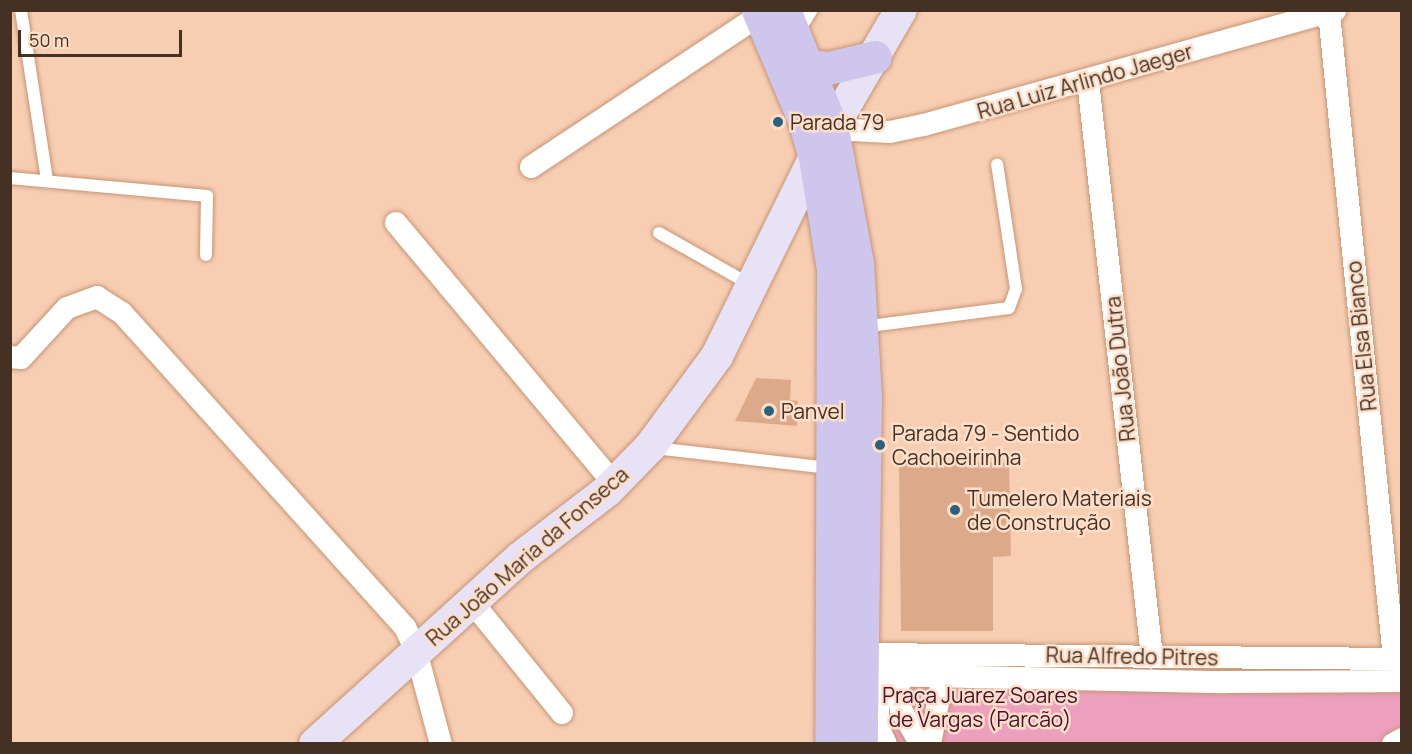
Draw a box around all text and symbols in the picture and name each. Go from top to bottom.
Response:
scale bar [21,18,184,56]
text: 50 m [29,28,69,52]
street label: Rua Luiz Arlindo Jaeger [974,38,1196,124]
place label: Parada 79 [790,109,885,135]
marker: Parada 79 [771,115,785,129]
street label: Rua Elsa Bianco [1341,260,1381,412]
street label: Rua João Dutra [1100,295,1140,443]
place label: Panvel [781,398,845,424]
marker: Panvel [762,404,776,418]
place label: Parada 79 - Sentido Cachoeirinha [892,420,1079,470]
marker: Parada 79 - Sentido Cachoeirinha [873,438,887,452]
street label: Rua João Maria da Fonseca [421,461,633,651]
place label: Tumelero Materiais de Construção [967,485,1152,535]
marker: Tumelero Materiais de Construção [948,503,962,517]
street label: Rua Alfredo Pitres [1045,642,1219,670]
park label: Praça Juarez Soares de Vargas (Parcão) [882,682,1078,732]

